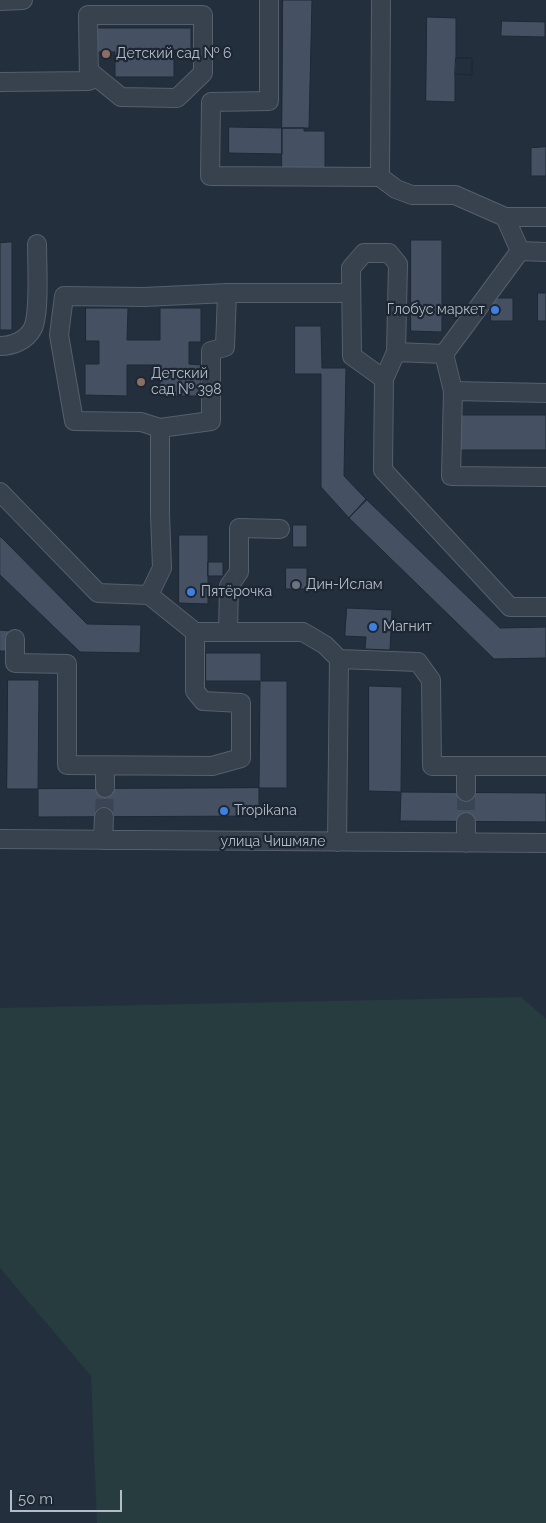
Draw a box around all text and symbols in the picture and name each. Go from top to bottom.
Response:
place label: Детский сад № 6 [116,46,232,62]
marker: Детский сад № 6 [100,48,112,60]
place label: Глобус маркет [387,302,485,318]
marker: Глобус маркет [489,304,501,316]
place label: Детский сад № 398 [151,366,222,398]
marker: Детский сад № 398 [135,376,147,388]
place label: Дин-Ислам [306,577,383,593]
marker: Дин-Ислам [290,579,302,591]
place label: Пятёрочка [201,584,272,600]
marker: Пятёрочка [185,586,197,598]
place label: Магнит [383,619,432,635]
marker: Магнит [367,621,379,633]
place label: Tropikana [234,803,297,819]
marker: Tropikana [218,805,230,817]
street label: улица Чишмяле [221,834,325,850]
scale bar [12,1480,125,1512]
text: 50 m [18,1490,53,1508]

